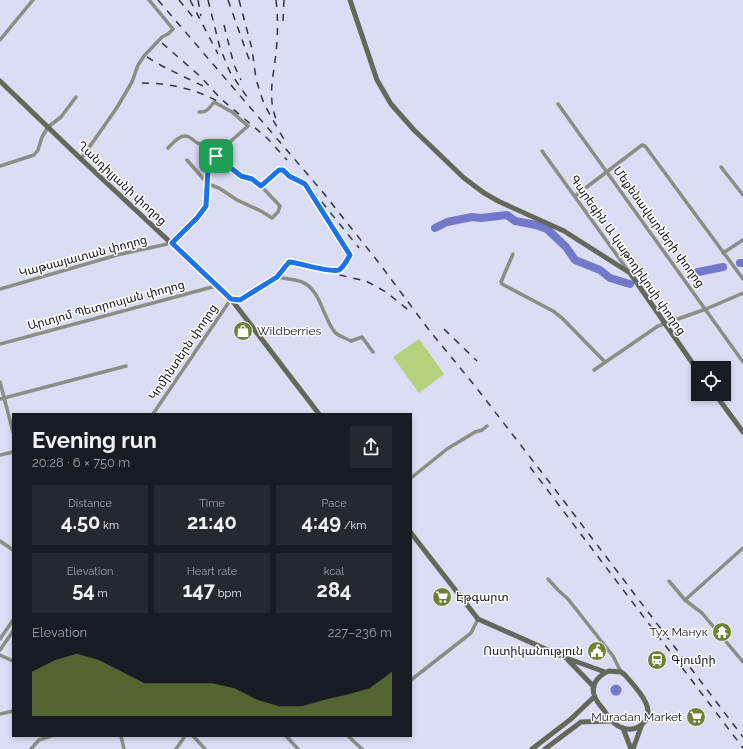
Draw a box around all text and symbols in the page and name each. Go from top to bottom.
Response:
street label: Ղանդիլյանի փողոց [74,138,170,228]
pin [199,139,233,173]
icon: arrive [205,145,227,167]
street label: Մեքենավարների փողոց [610,164,708,290]
street label: Գարեգին Ա կաթողիկոսի փողոց [567,172,689,338]
street label: Կաթսայատան փողոց [17,232,149,280]
street label: Արտյոմ Պետրոսյան փողոց [26,277,186,333]
street label: Կոմինտերն փողոց [146,301,220,403]
shop icon: Wildberries [232,320,254,342]
place label: Wildberries [257,324,321,338]
map controls [691,361,731,401]
button: locate [691,361,731,401]
button: share [350,426,392,468]
text: Evening run [32,427,157,453]
text: 20:28 · 6 × 750 m [32,455,130,470]
text: Distance [68,497,112,510]
text: Time [199,497,225,510]
text: Pace [321,497,347,510]
text: 4.50 [61,510,100,534]
text: 21:40 [187,510,237,534]
text: 4:49 [302,510,341,534]
text: km [100,519,119,532]
text: /km [341,519,366,532]
text: Elevation [67,565,113,578]
text: Heart rate [187,565,237,578]
text: kcal [324,565,344,578]
text: 54 [72,578,95,602]
text: 147 [182,578,215,602]
text: 284 [317,578,351,602]
supermarket icon: Էթգարտ [431,586,453,608]
text: m [95,587,108,600]
text: bpm [215,587,242,600]
place label: Էթգարտ [456,590,509,604]
temple icon: Тух Манук [711,621,733,643]
text: Elevation [32,625,87,640]
text: 227–236 m [328,625,392,640]
place label: Тух Манук [649,625,708,639]
public building icon: Ոստիկանություն [586,640,608,662]
place label: Ոստիկանություն [483,644,583,658]
station icon: Գյումրի [646,649,668,671]
place label: Գյումրի [671,653,716,667]
supermarket icon: Muradan Market [685,706,707,728]
place label: Muradan Market [591,710,682,724]

